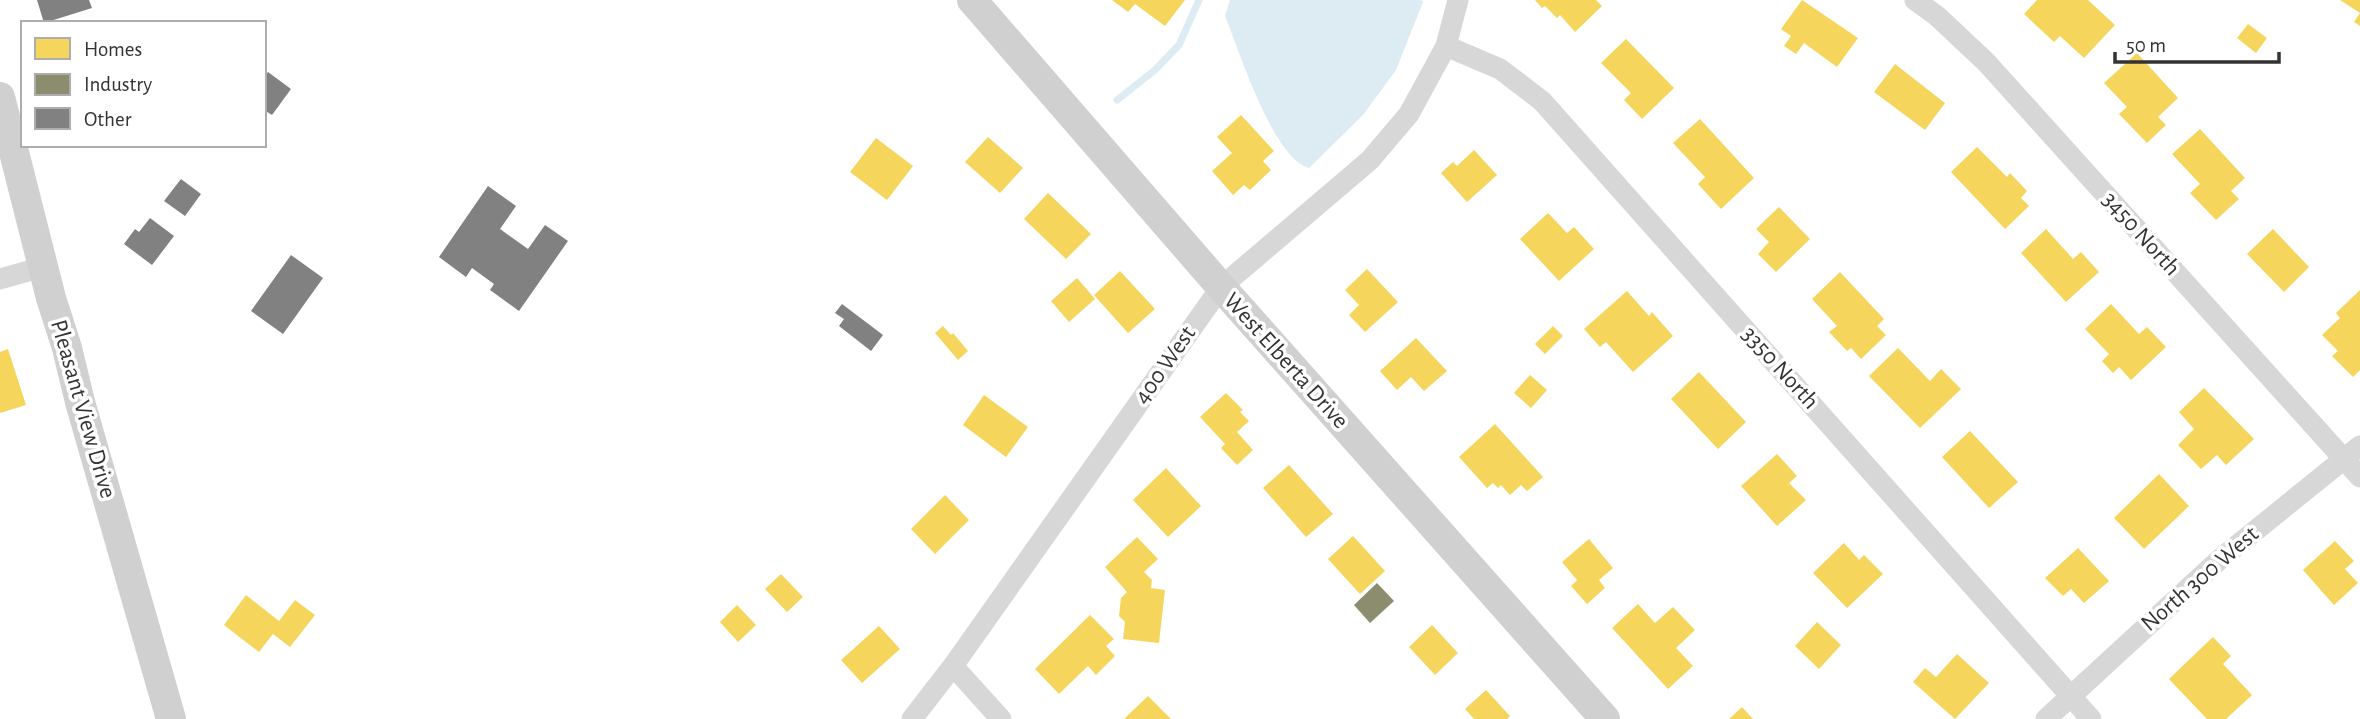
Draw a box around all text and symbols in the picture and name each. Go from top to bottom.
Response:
legend [21,21,266,147]
scale bar [2115,21,2280,65]
text: 50 m [2126,35,2166,56]
text: Homes [84,39,142,60]
text: Industry [84,74,152,95]
text: Other [84,109,132,130]
street label: 3450 North [2097,188,2185,280]
street label: West Elberta Drive [1219,289,1353,433]
street label: Pleasant View Drive [46,317,120,501]
street label: 400 West [1130,321,1200,408]
street label: 3350 North [1737,322,1823,414]
street label: North 300 West [2137,522,2263,636]

